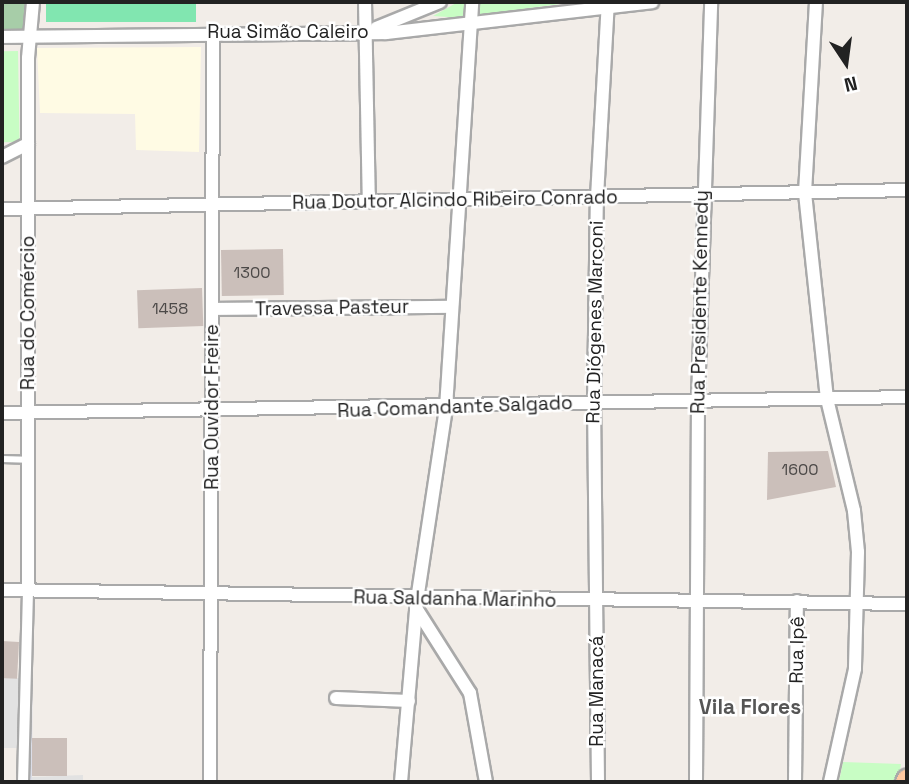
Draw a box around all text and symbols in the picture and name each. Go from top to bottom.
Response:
street label: Rua Simão Caleiro [207,21,369,43]
north arrow [811,28,881,98]
text: N [842,70,860,98]
street label: Rua Doutor Alcindo Ribeiro Conrado [292,186,618,214]
street label: Rua Presidente Kennedy [687,190,713,414]
street label: Rua Diógenes Marconi [582,220,608,424]
street label: Rua do Comércio [17,236,39,390]
house number: 1300 [234,263,270,283]
street label: Travessa Pasteur [255,295,409,321]
house number: 1458 [152,299,188,319]
street label: Rua Ouvidor Freire [201,324,223,490]
street label: Rua Comandante Salgado [337,391,573,423]
house number: 1600 [782,460,818,480]
street label: Rua Saldanha Marinho [353,586,557,612]
street label: Rua Ipê [785,616,809,684]
street label: Rua Manacá [586,635,608,747]
district label: Vila Flores [699,694,801,720]

